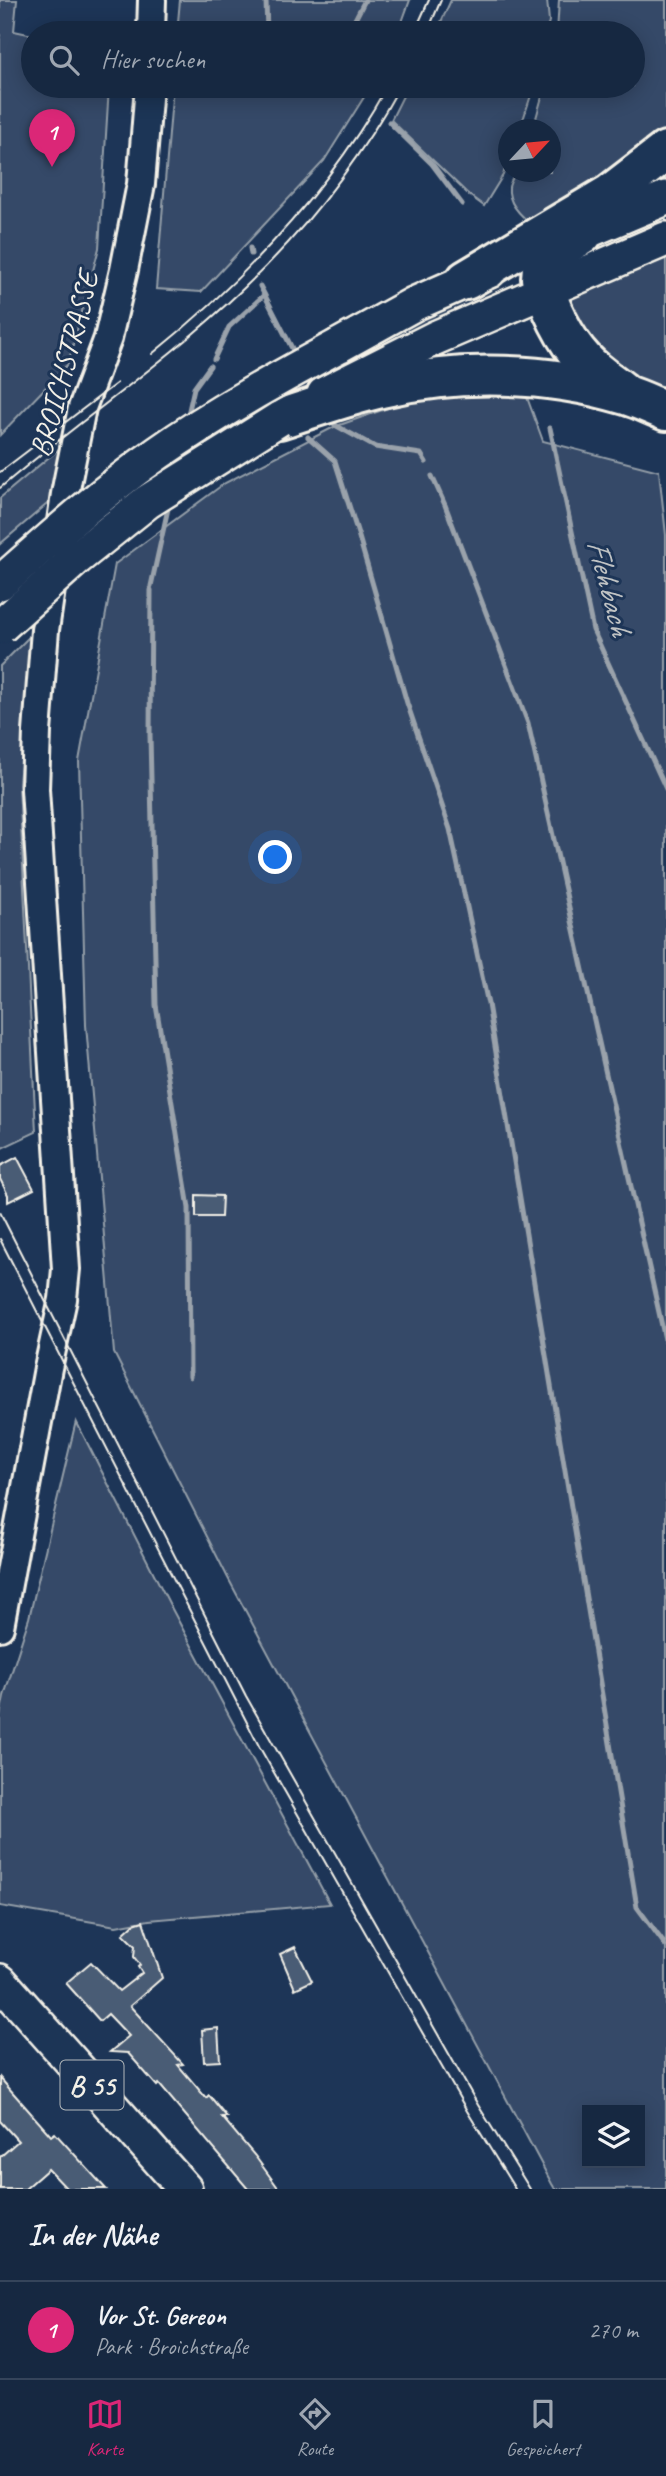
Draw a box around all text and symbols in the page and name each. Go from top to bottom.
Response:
search box [21,21,645,98]
icon: search [45,41,83,79]
text: Hier suchen [101,43,205,76]
pin: 1 [29,109,75,167]
north arrow [498,119,561,182]
street label: BROICHSTRASSE [21,263,108,461]
water label: Flehbach [577,534,643,642]
your location [258,840,292,874]
road number: B 55 [60,2060,124,2110]
map controls [582,2105,645,2168]
button: layers [582,2105,645,2168]
text: In der Nähe [28,2216,157,2254]
text: Vor St. Gereon [95,2299,226,2332]
text: 1 [46,2316,56,2345]
text: 270 m [589,2316,638,2345]
text: Park · Broichstraße [95,2332,248,2361]
tab: Karte [86,2395,124,2461]
tab: Route [296,2395,334,2461]
tab: Gespeichert [506,2395,580,2461]

